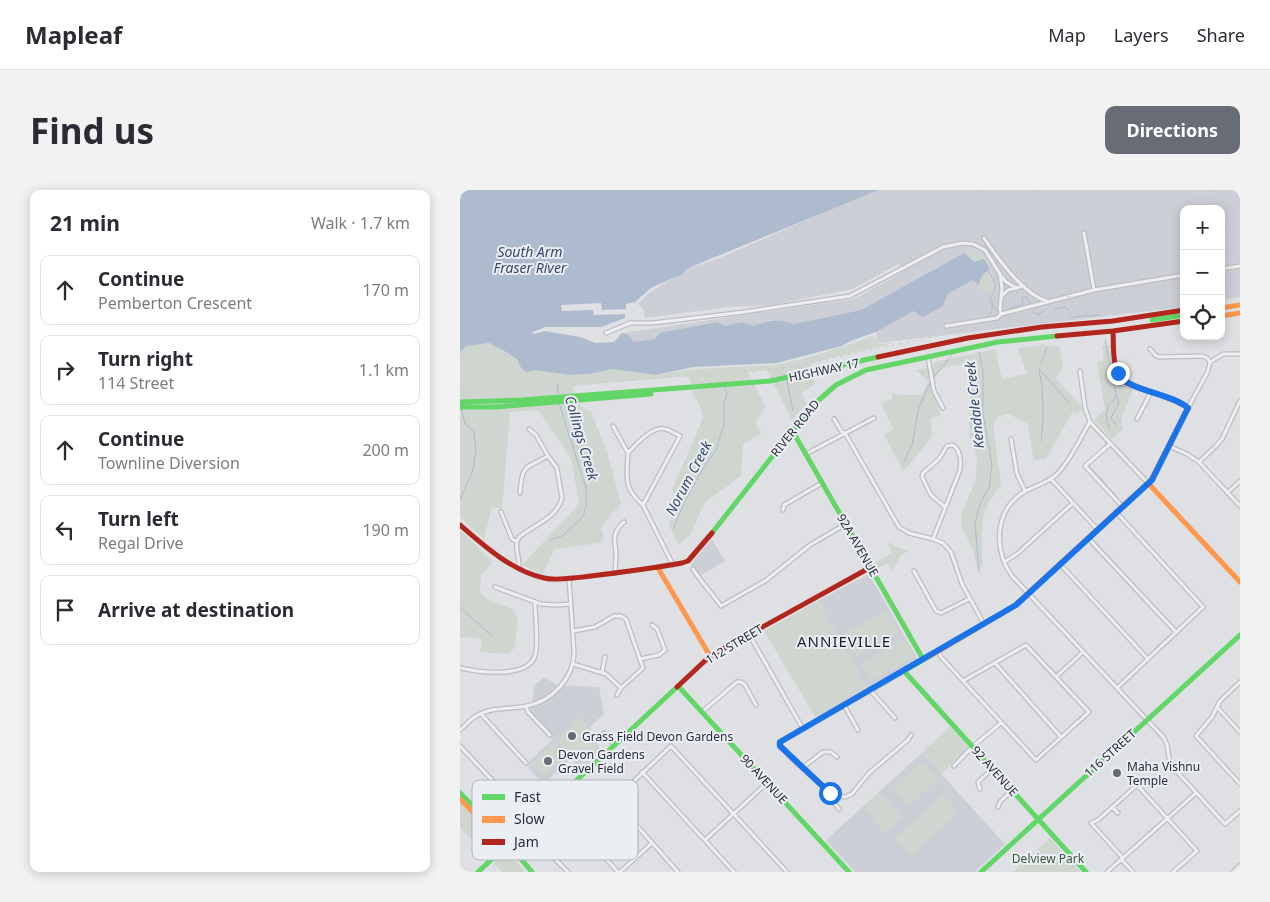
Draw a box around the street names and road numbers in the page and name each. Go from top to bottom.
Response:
street label: HIGHWAY 17 [787,354,861,386]
street label: RIVER ROAD [767,396,823,460]
street label: 92A AVENUE [833,510,883,580]
street label: 112 STREET [702,620,766,668]
street label: 116 STREET [1080,725,1140,781]
street label: 92 AVENUE [968,742,1022,800]
street label: 90 AVENUE [736,750,792,808]

